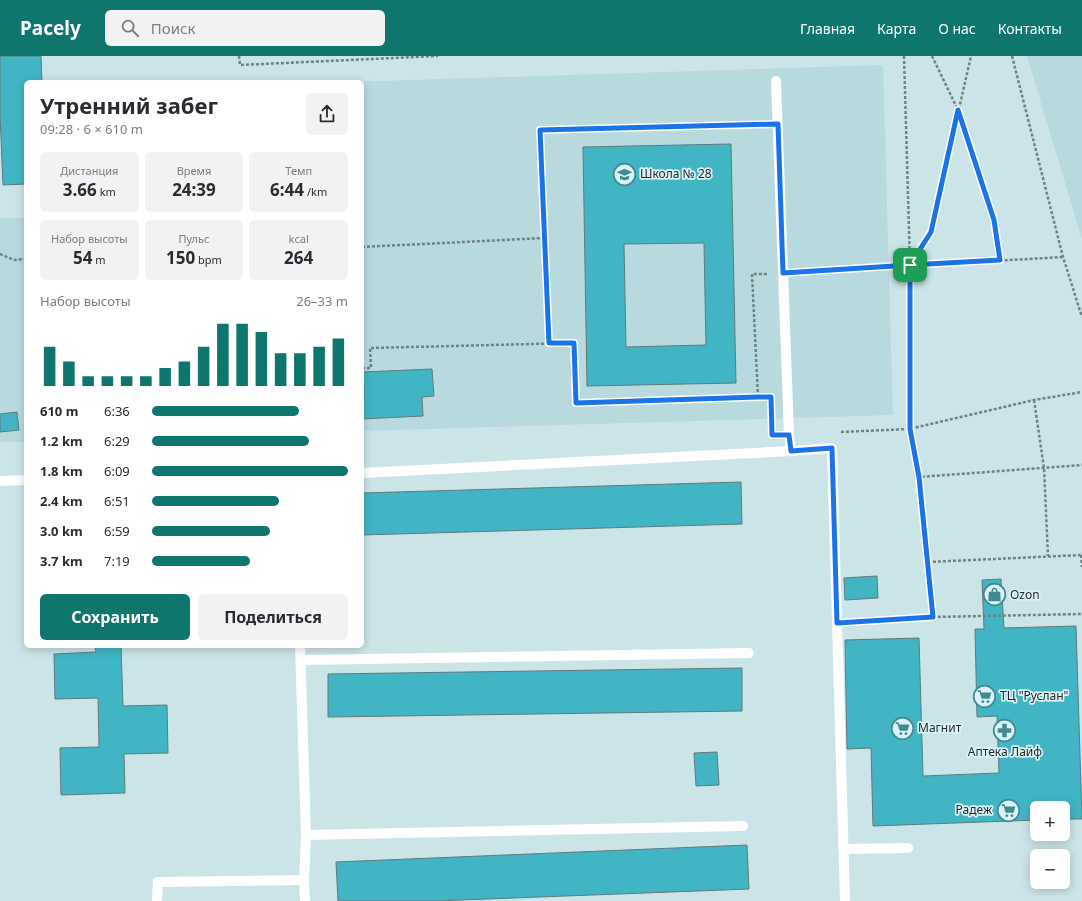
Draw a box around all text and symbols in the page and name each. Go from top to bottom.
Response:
search box [105,10,385,46]
text: Pacely [20,15,81,41]
icon: search [119,17,141,39]
text: Поиск [151,18,195,38]
text: Главная [800,19,855,38]
text: Карта [877,19,916,38]
text: О нас [938,19,976,38]
text: Контакты [998,19,1062,38]
text: Утренний забег [40,90,218,120]
button: share [306,93,348,135]
text: 09:28 · 6 × 610 m [40,120,143,138]
school or university icon: Школа № 28 [611,161,637,187]
text: Дистанция [60,163,118,178]
text: Время [177,163,211,178]
text: Темп [285,163,312,178]
place label: Школа № 28 [640,165,712,182]
text: 3.66 [63,178,97,201]
text: 24:39 [172,178,216,201]
text: 6:44 [270,178,304,201]
text: km [97,184,116,199]
text: /km [304,184,327,199]
text: Набор высоты [51,231,128,246]
text: Пульс [178,231,209,246]
text: kcal [289,231,309,246]
text: 54 [73,246,92,269]
text: 150 [166,246,195,269]
text: 264 [284,246,313,269]
pin [893,248,927,282]
text: m [92,252,106,267]
text: bpm [195,252,222,267]
icon: arrive [899,254,921,276]
text: Набор высоты [40,292,131,310]
text: 26–33 m [296,292,348,310]
text: 610 m [40,402,78,420]
text: 6:36 [104,402,130,420]
text: 1.2 km [40,432,83,450]
text: 6:29 [104,432,130,450]
text: 1.8 km [40,462,83,480]
text: 6:09 [104,462,130,480]
text: 2.4 km [40,492,83,510]
text: 6:51 [104,492,130,510]
text: 3.0 km [40,522,83,540]
text: 6:59 [104,522,130,540]
text: 3.7 km [40,552,83,570]
text: 7:19 [104,552,130,570]
shop icon: Ozon [982,582,1008,608]
place label: Ozon [1010,586,1040,603]
button: Сохранить [40,594,190,640]
button: Поделиться [198,594,348,640]
supermarket icon: ТЦ "Руслан" [971,683,997,709]
place label: ТЦ "Руслан" [1000,687,1069,704]
supermarket icon: Магнит [889,715,915,741]
pharmacy icon: Аптека Лайф [992,718,1018,744]
place label: Магнит [918,719,962,736]
place label: Аптека Лайф [968,743,1042,760]
supermarket icon: Радеж [995,797,1021,823]
place label: Радеж [956,801,993,818]
map controls [1030,801,1070,889]
button: + [1030,801,1070,841]
button: − [1030,849,1070,889]

